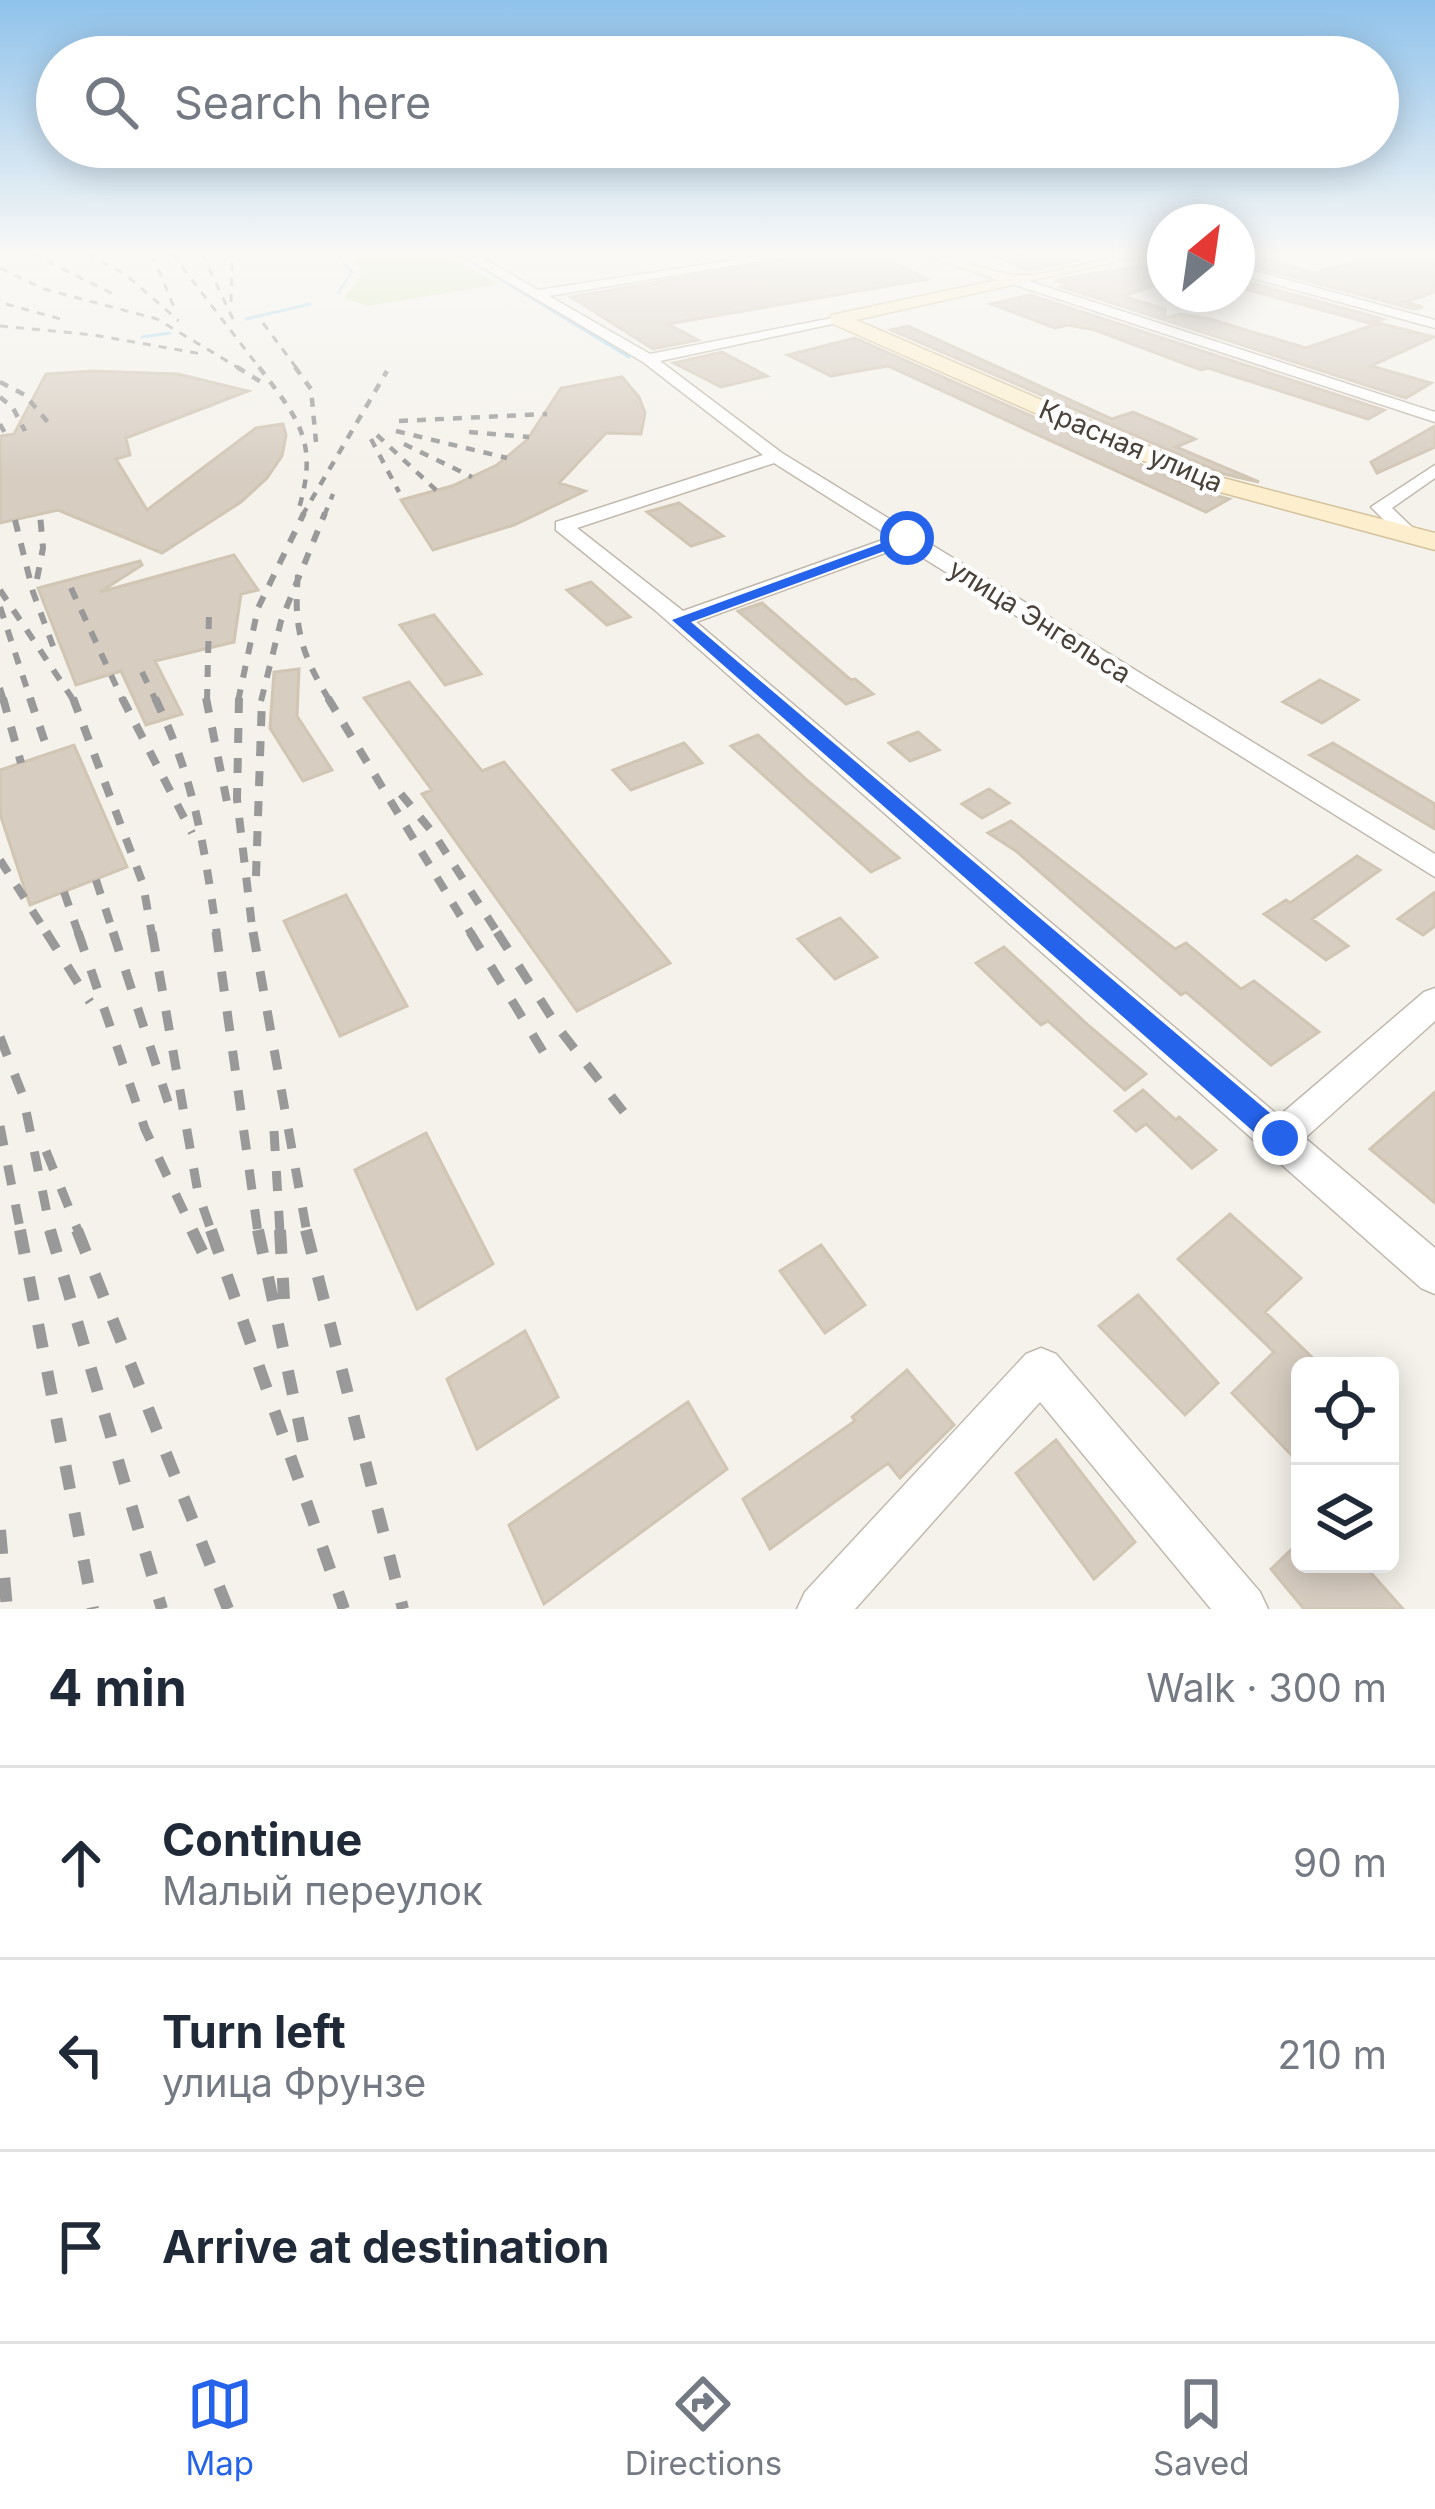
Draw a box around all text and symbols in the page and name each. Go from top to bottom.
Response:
search box [36,36,1399,168]
icon: search [78,69,144,135]
text: Search here [174,75,431,130]
north arrow [1147,204,1255,312]
street label: Красная улица [1034,393,1228,499]
route start [880,511,934,565]
street label: улица Энгельса [943,552,1137,690]
route end [1253,1111,1307,1165]
map controls [1291,1357,1399,1573]
button: locate [1291,1357,1399,1465]
button: layers [1291,1465,1399,1573]
text: 4 min [48,1657,187,1718]
text: Walk · 300 m [1146,1664,1387,1711]
text: Continue [162,1812,362,1867]
icon: ahead [48,1830,114,1896]
text: 90 m [1293,1839,1387,1886]
text: Малый переулок [162,1867,483,1914]
text: Turn left [162,2004,346,2059]
icon: left [48,2022,114,2088]
text: 210 m [1278,2031,1387,2078]
text: улица Фрунзе [162,2059,426,2106]
icon: arrive [48,2214,114,2280]
text: Arrive at destination [162,2219,609,2274]
tab: Map [185,2371,254,2483]
tab: Directions [625,2371,782,2483]
tab: Saved [1153,2371,1250,2483]

